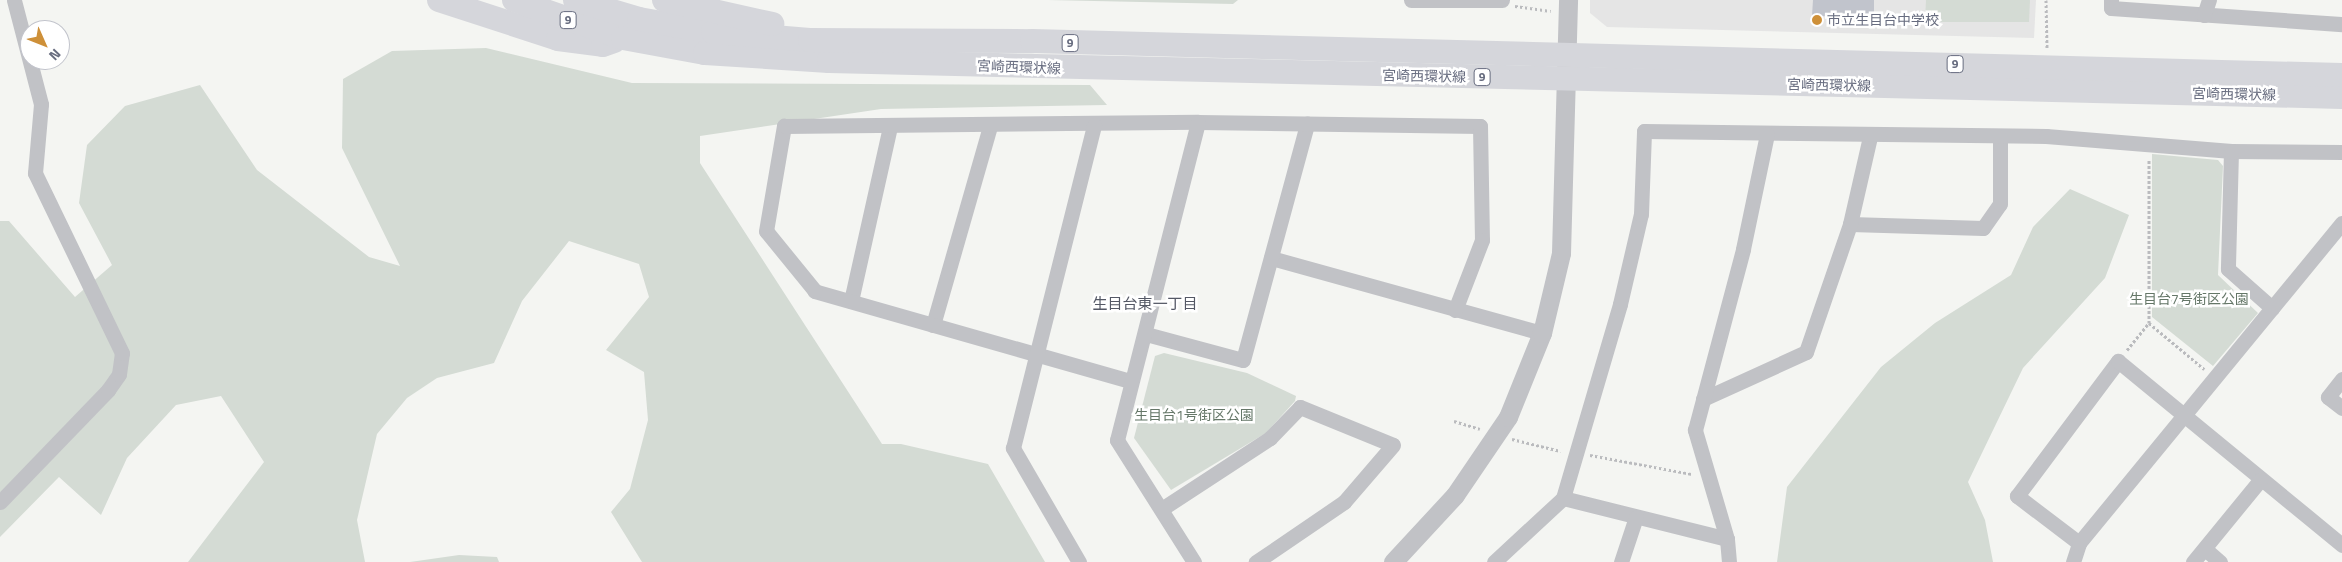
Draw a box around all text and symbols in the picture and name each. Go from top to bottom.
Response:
road number: 9 [559,10,577,30]
place label: 市立生目台中学校 [1827,12,1939,28]
marker: 市立生目台中学校 [1811,14,1823,26]
north arrow [20,20,70,70]
road number: 9 [1061,34,1079,52]
text: N [45,44,66,66]
road number: 9 [1946,54,1964,74]
street label: 宮崎西環状線 [977,57,1061,77]
street label: 宮崎西環状線 [1382,67,1466,85]
road number: 9 [1473,68,1491,86]
street label: 宮崎西環状線 [1787,76,1871,94]
street label: 宮崎西環状線 [2192,85,2276,103]
park label: 生目台7号街区公園 [2129,291,2249,307]
district label: 生目台東一丁目 [1093,295,1197,313]
park label: 生目台1号街区公園 [1134,407,1254,423]

